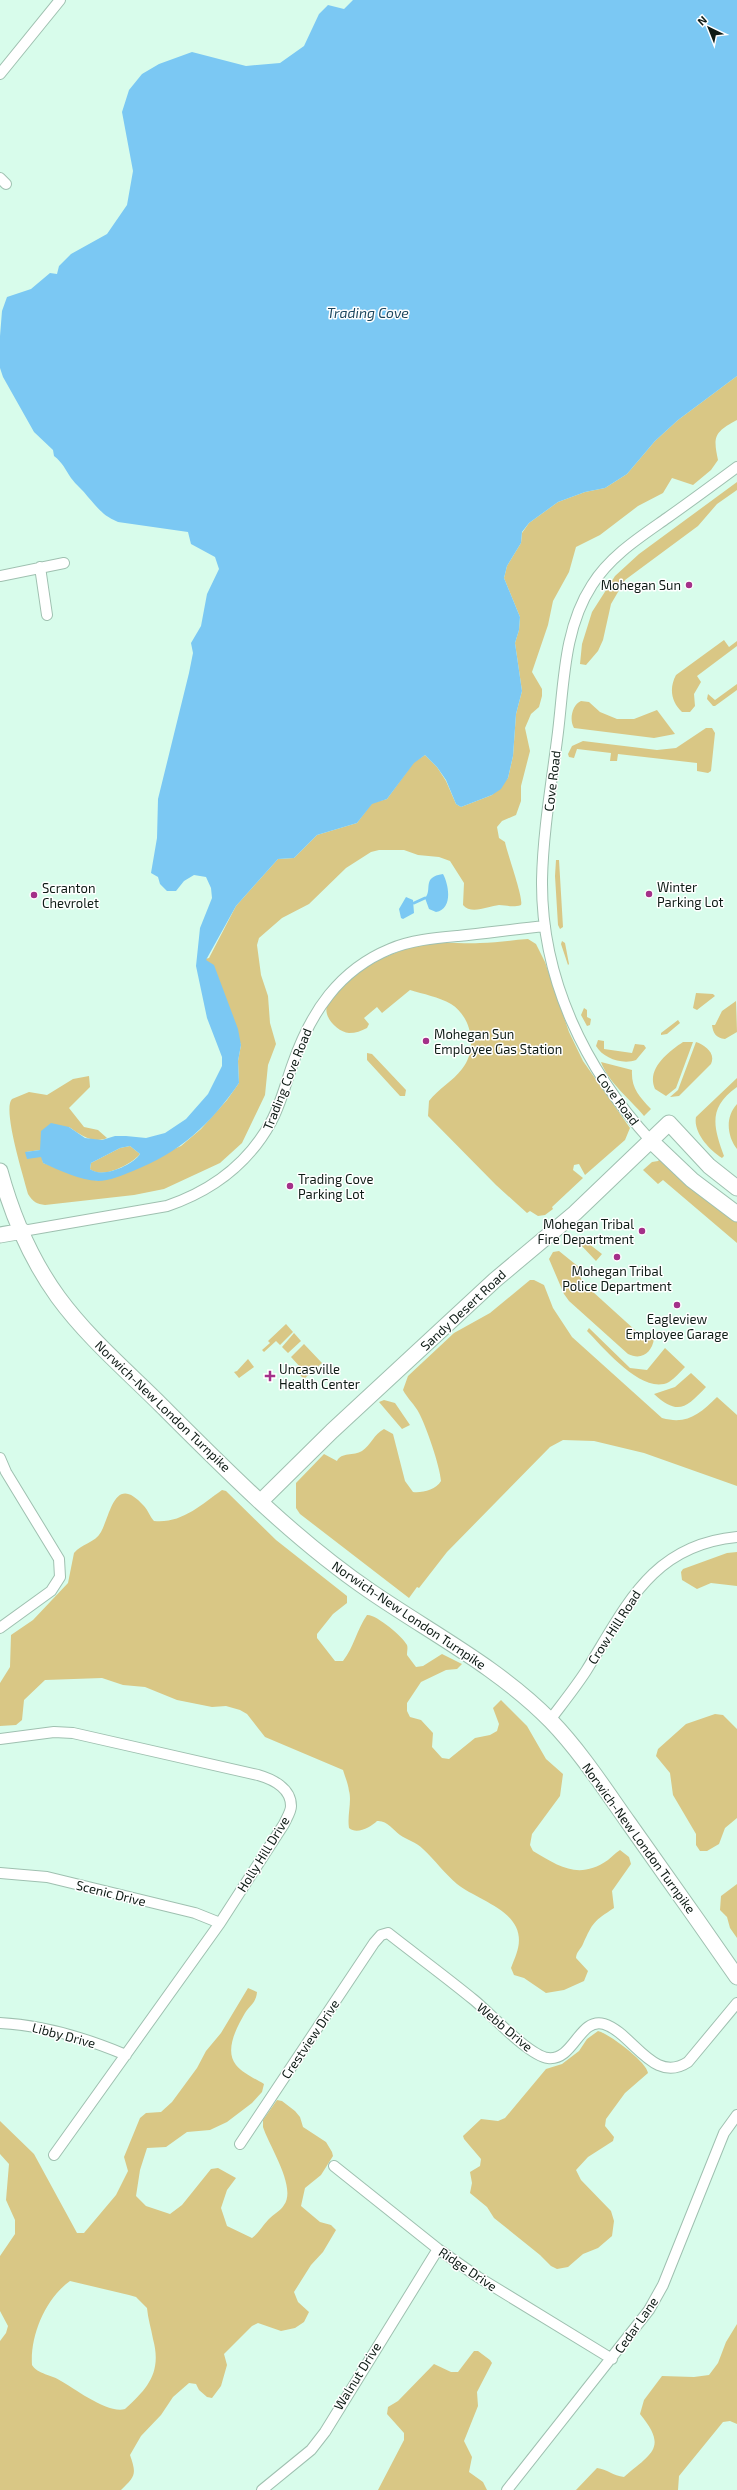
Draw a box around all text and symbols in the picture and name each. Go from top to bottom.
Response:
north arrow [689,8,729,48]
text: N [694,13,709,28]
water label: Trading Cove [327,304,409,321]
place label: Mohegan Sun [601,577,681,593]
marker: Mohegan Sun [684,580,694,590]
street label: Cove Road [540,750,564,812]
place label: Winter Parking Lot [657,879,724,910]
place label: Scranton Chevrolet [42,880,99,911]
marker: Winter Parking Lot [644,889,654,899]
marker: Scranton Chevrolet [29,890,39,900]
street label: Trading Cove Road [259,1026,315,1132]
place label: Mohegan Sun Employee Gas Station [434,1026,562,1057]
marker: Mohegan Sun Employee Gas Station [421,1036,431,1046]
street label: Cove Road [593,1070,643,1128]
place label: Trading Cove Parking Lot [298,1171,374,1202]
marker: Trading Cove Parking Lot [285,1181,295,1191]
place label: Mohegan Tribal Fire Department [538,1216,634,1247]
marker: Mohegan Tribal Fire Department [637,1226,647,1236]
marker: Mohegan Tribal Police Department [612,1252,622,1262]
place label: Mohegan Tribal Police Department [562,1263,672,1294]
street label: Sandy Desert Road [417,1266,509,1354]
marker: Eagleview Employee Garage [672,1300,682,1310]
place label: Eagleview Employee Garage [626,1311,728,1342]
street label: Norwich-New London Turnpike [92,1337,234,1475]
place label: Uncasville Health Center [279,1361,360,1392]
marker: Uncasville Health Center [264,1370,276,1382]
street label: Norwich-New London Turnpike [329,1557,489,1673]
street label: Crow Hill Road [584,1587,644,1667]
street label: Norwich-New London Turnpike [579,1760,699,1916]
street label: Holly Hill Drive [233,1813,293,1895]
street label: Scenic Drive [74,1877,148,1909]
street label: Crestview Drive [278,1996,342,2082]
street label: Webb Drive [474,1999,536,2055]
street label: Libby Drive [31,2019,97,2051]
street label: Ridge Drive [436,2244,500,2294]
street label: Cedar Lane [611,2294,661,2356]
street label: Walnut Drive [330,2339,384,2413]

